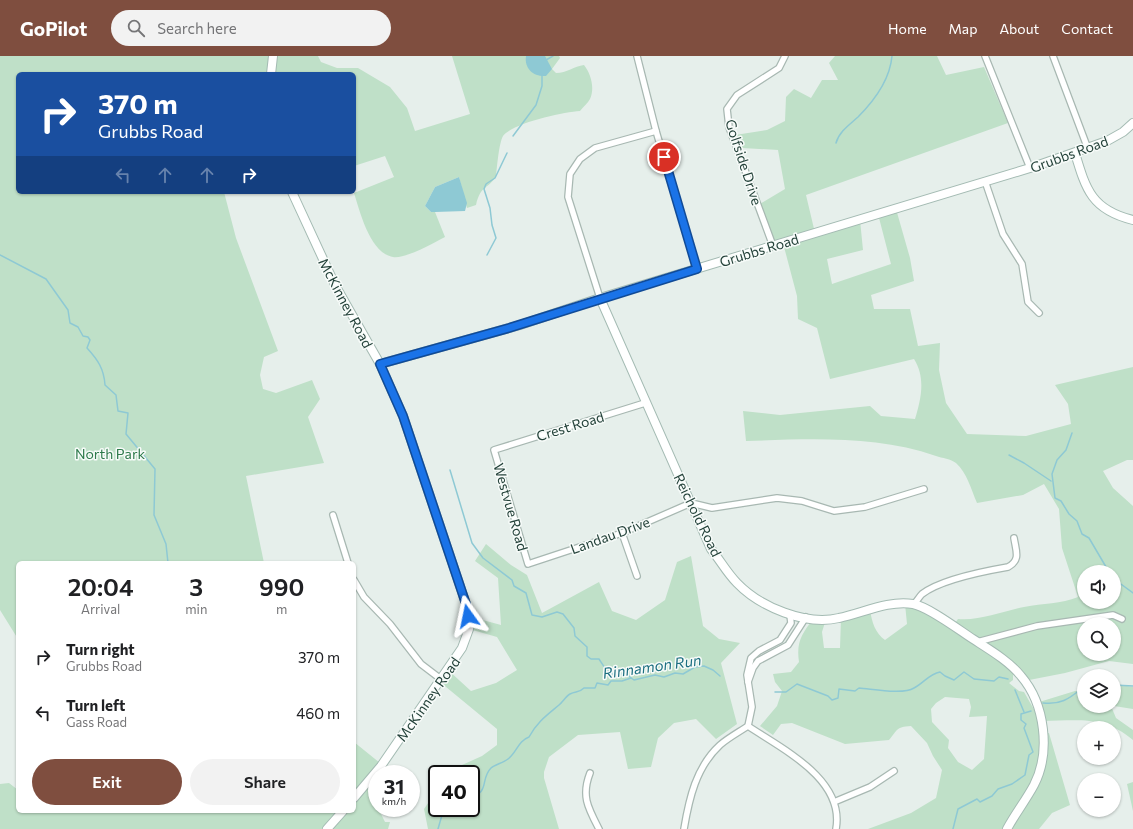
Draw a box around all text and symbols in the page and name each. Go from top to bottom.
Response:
search box [111,10,391,46]
text: GoPilot [20,17,87,40]
icon: search [125,17,147,39]
text: Search here [157,19,237,37]
text: Home [888,20,927,37]
text: Map [949,20,977,37]
text: About [999,20,1039,37]
text: Contact [1061,20,1113,37]
text: 370 m [98,86,178,120]
icon: right [32,88,84,140]
street label: Golfside Drive [722,117,766,207]
text: Grubbs Road [98,120,203,142]
street label: Grubbs Road [1028,132,1110,176]
pin [647,140,681,174]
icon: arrive [653,146,675,168]
icon: left [112,164,134,186]
icon: ahead [154,164,176,186]
icon: ahead [196,164,218,186]
icon: right [238,164,260,186]
street label: Grubbs Road [717,230,801,270]
street label: McKinney Road [315,255,377,351]
street label: Crest Road [534,408,606,444]
park label: North Park [75,445,146,462]
street label: Westvue Road [490,461,532,553]
street label: Reichold Road [671,471,725,559]
street label: Landau Drive [568,513,652,557]
map controls [1077,565,1121,817]
button: sound [1077,565,1121,609]
text: 20:04 [68,572,134,601]
text: 3 [189,572,203,601]
text: 990 [259,572,304,601]
position arrow [447,595,489,637]
text: Arrival [81,601,120,617]
text: min [185,601,207,617]
text: m [276,601,287,617]
button: search [1077,617,1121,661]
text: Turn right [66,640,135,658]
icon: right [32,646,54,668]
text: 370 m [298,648,340,666]
water label: Rinnamon Run [602,650,702,682]
street label: McKinney Road [393,654,463,744]
text: Grubbs Road [66,658,142,674]
button: layers [1077,669,1121,713]
text: Turn left [66,696,125,714]
icon: left [32,702,54,724]
text: 460 m [296,704,340,722]
text: Gass Road [66,714,127,730]
button: + [1077,721,1121,765]
button: Exit [32,759,182,805]
button: Share [190,759,340,805]
speed limit sign: 40 [428,765,480,817]
button: − [1077,773,1121,817]
text: 31 [384,774,404,798]
text: km/h [382,795,406,807]

